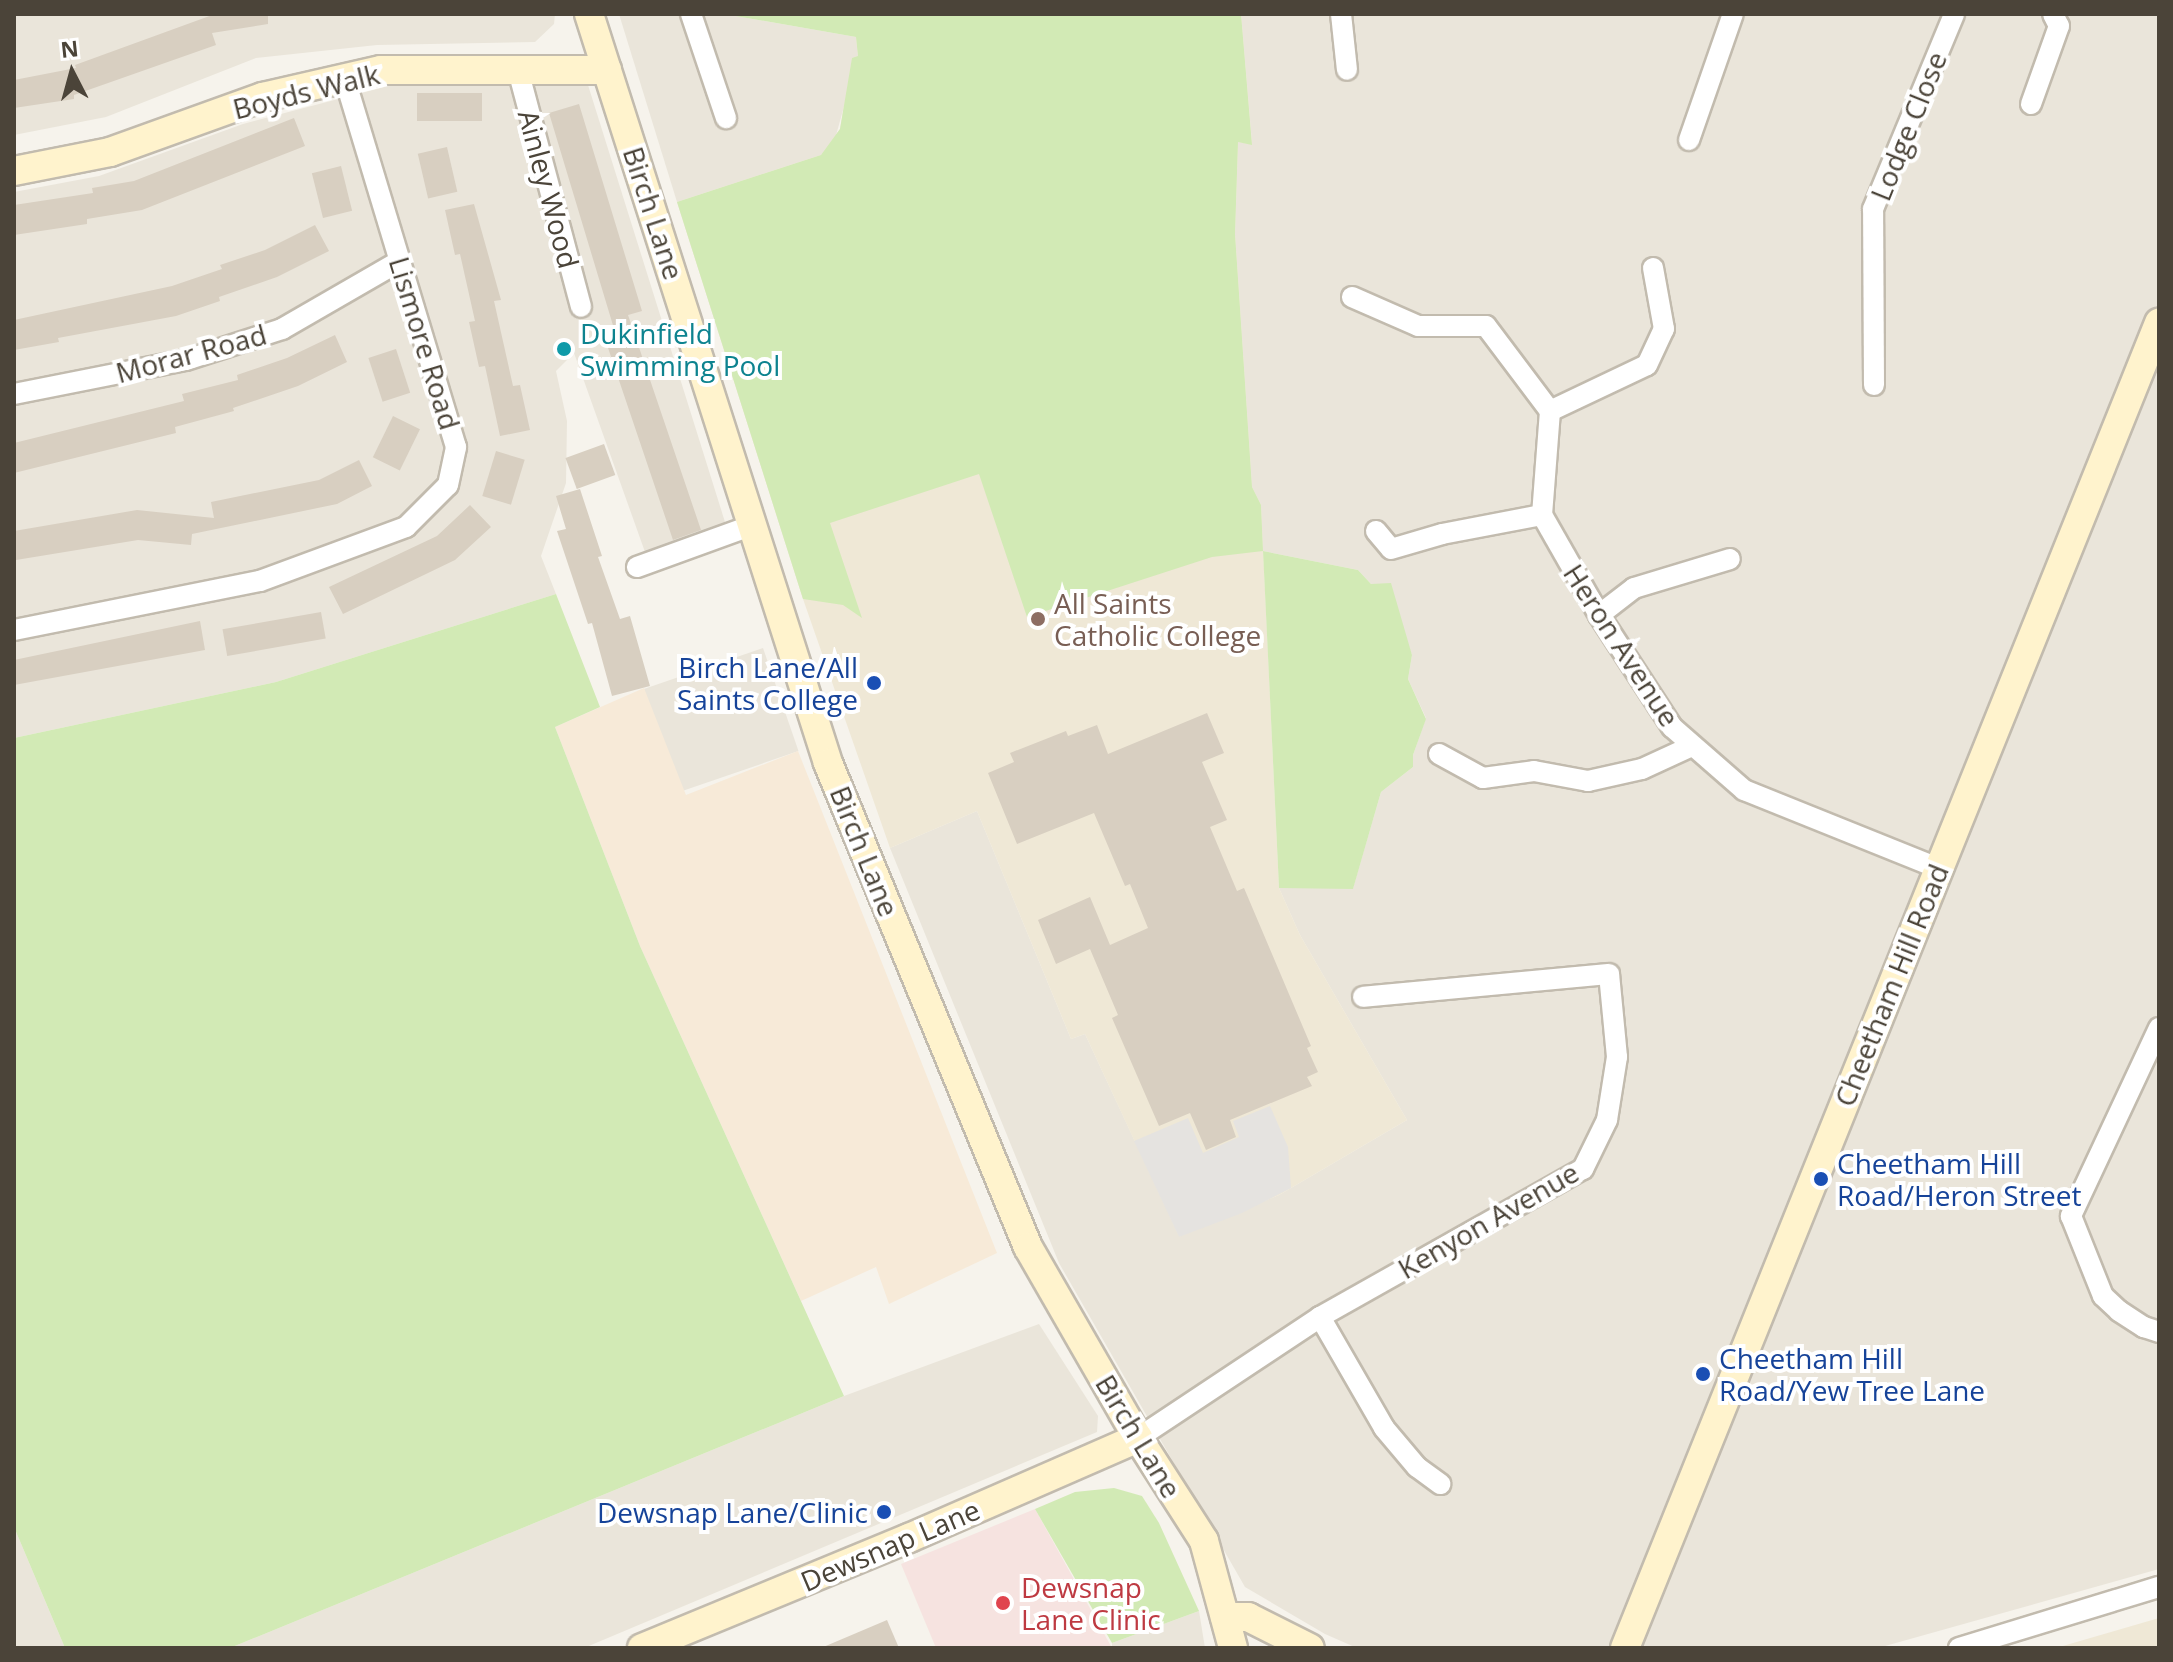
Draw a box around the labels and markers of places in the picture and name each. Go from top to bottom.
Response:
place label: Dukinfield Swimming Pool [580,316,780,382]
marker: Dukinfield Swimming Pool [555,340,573,358]
place label: All Saints Catholic College [1054,586,1261,652]
marker: All Saints Catholic College [1029,610,1047,628]
place label: Birch Lane/All Saints College [677,650,858,716]
marker: Birch Lane/All Saints College [865,674,883,692]
place label: Cheetham Hill Road/Heron Street [1837,1146,2081,1212]
marker: Cheetham Hill Road/Heron Street [1812,1170,1830,1188]
place label: Cheetham Hill Road/Yew Tree Lane [1719,1341,1985,1407]
marker: Cheetham Hill Road/Yew Tree Lane [1694,1365,1712,1383]
place label: Dewsnap Lane/Clinic [597,1495,868,1529]
marker: Dewsnap Lane/Clinic [875,1503,893,1521]
place label: Dewsnap Lane Clinic [1021,1570,1161,1636]
marker: Dewsnap Lane Clinic [992,1592,1014,1614]

